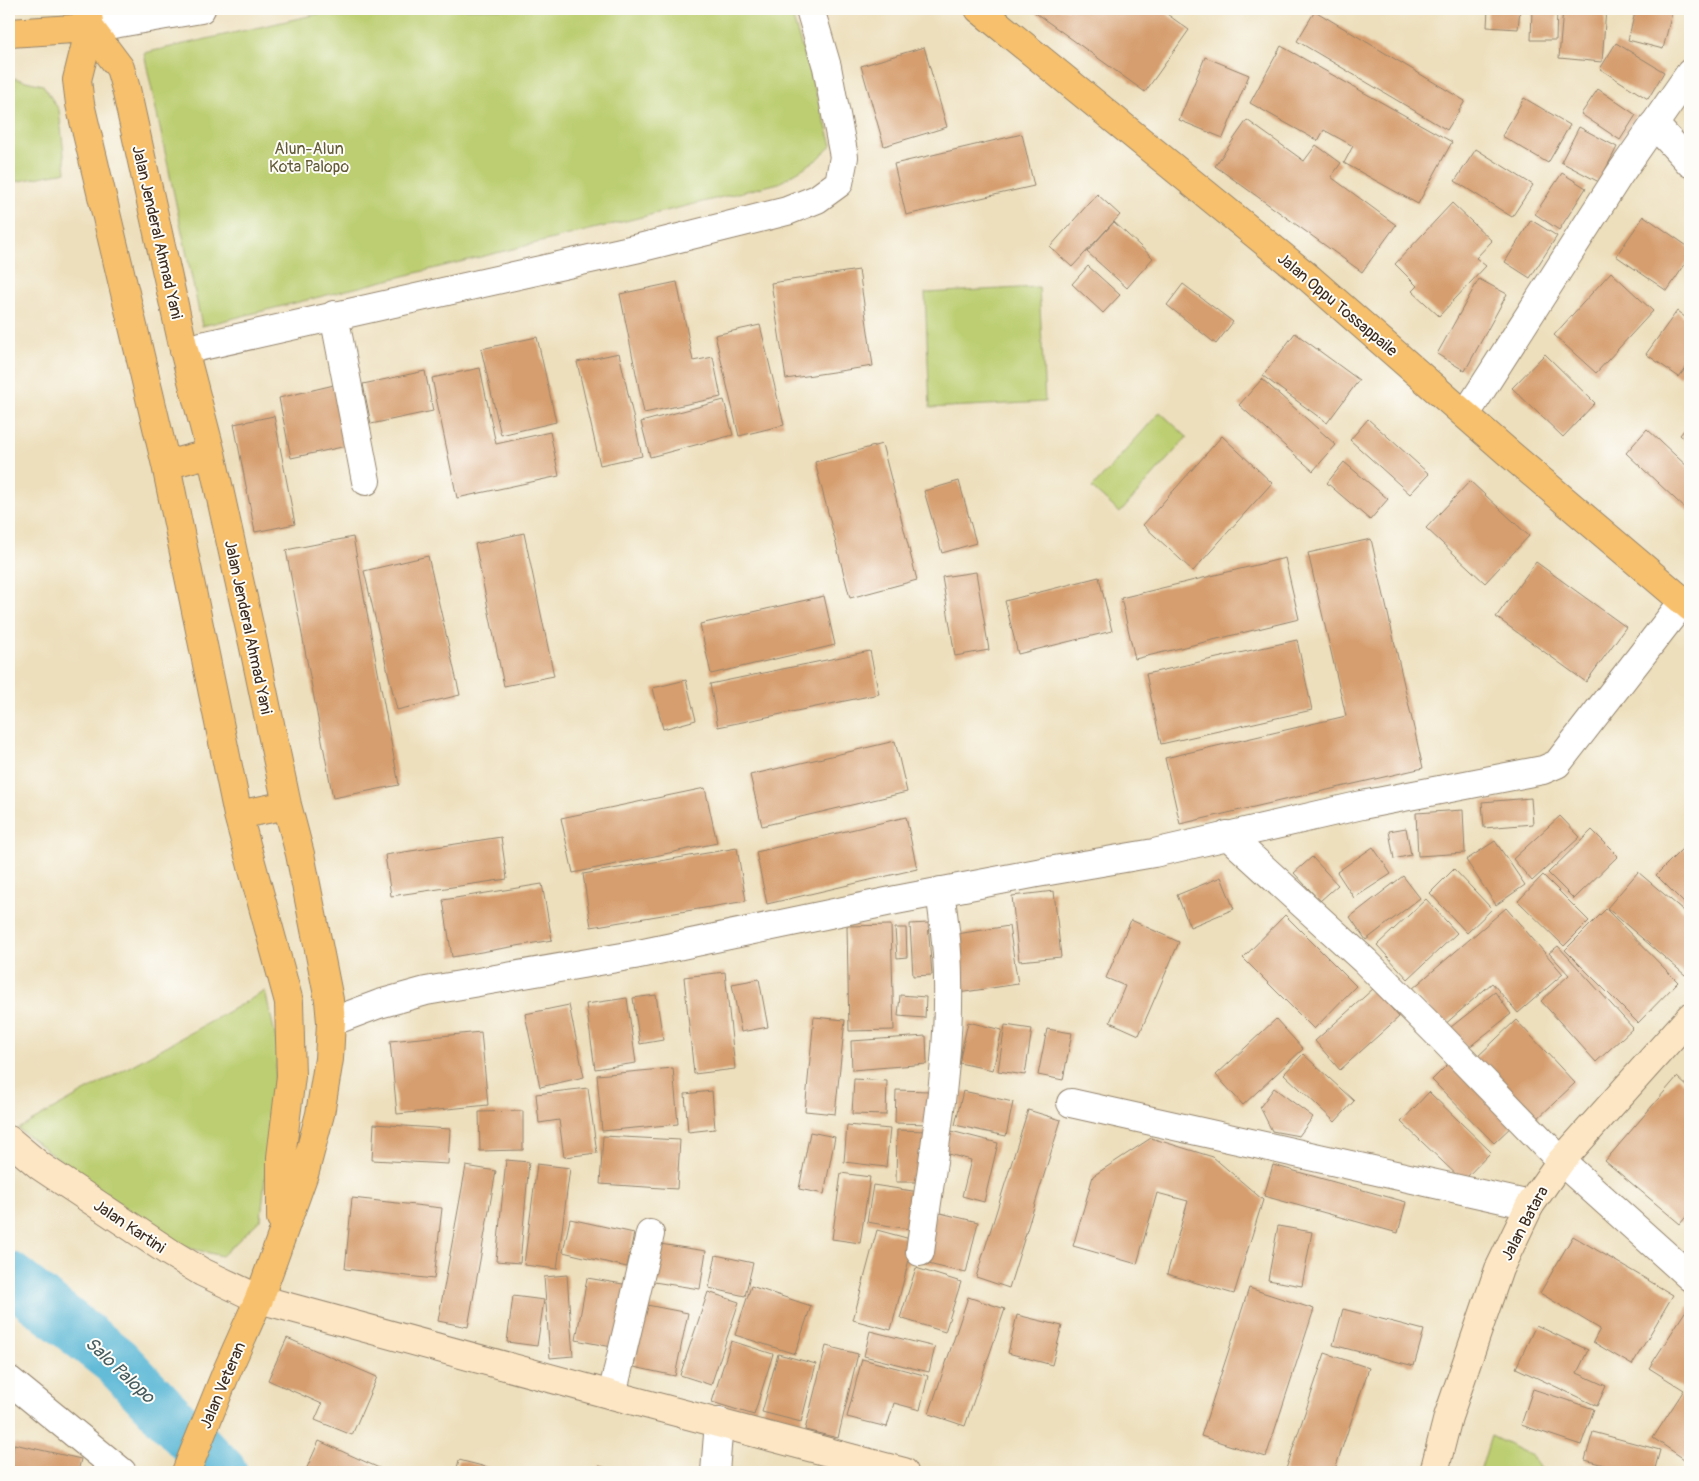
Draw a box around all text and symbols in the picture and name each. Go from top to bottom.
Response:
park label: Alun-Alun Kota Palopo [269,139,349,177]
street label: Jalan Jenderal Ahmad Yani [127,144,187,321]
street label: Jalan Oppu Tossappaile [1273,249,1402,361]
street label: Jalan Jenderal Ahmad Yani [220,538,276,716]
street label: Jalan Batara [1497,1183,1553,1264]
street label: Jalan Kartini [90,1196,169,1258]
water label: Salo Palopo [80,1332,160,1409]
street label: Jalan Veteran [196,1339,250,1432]

